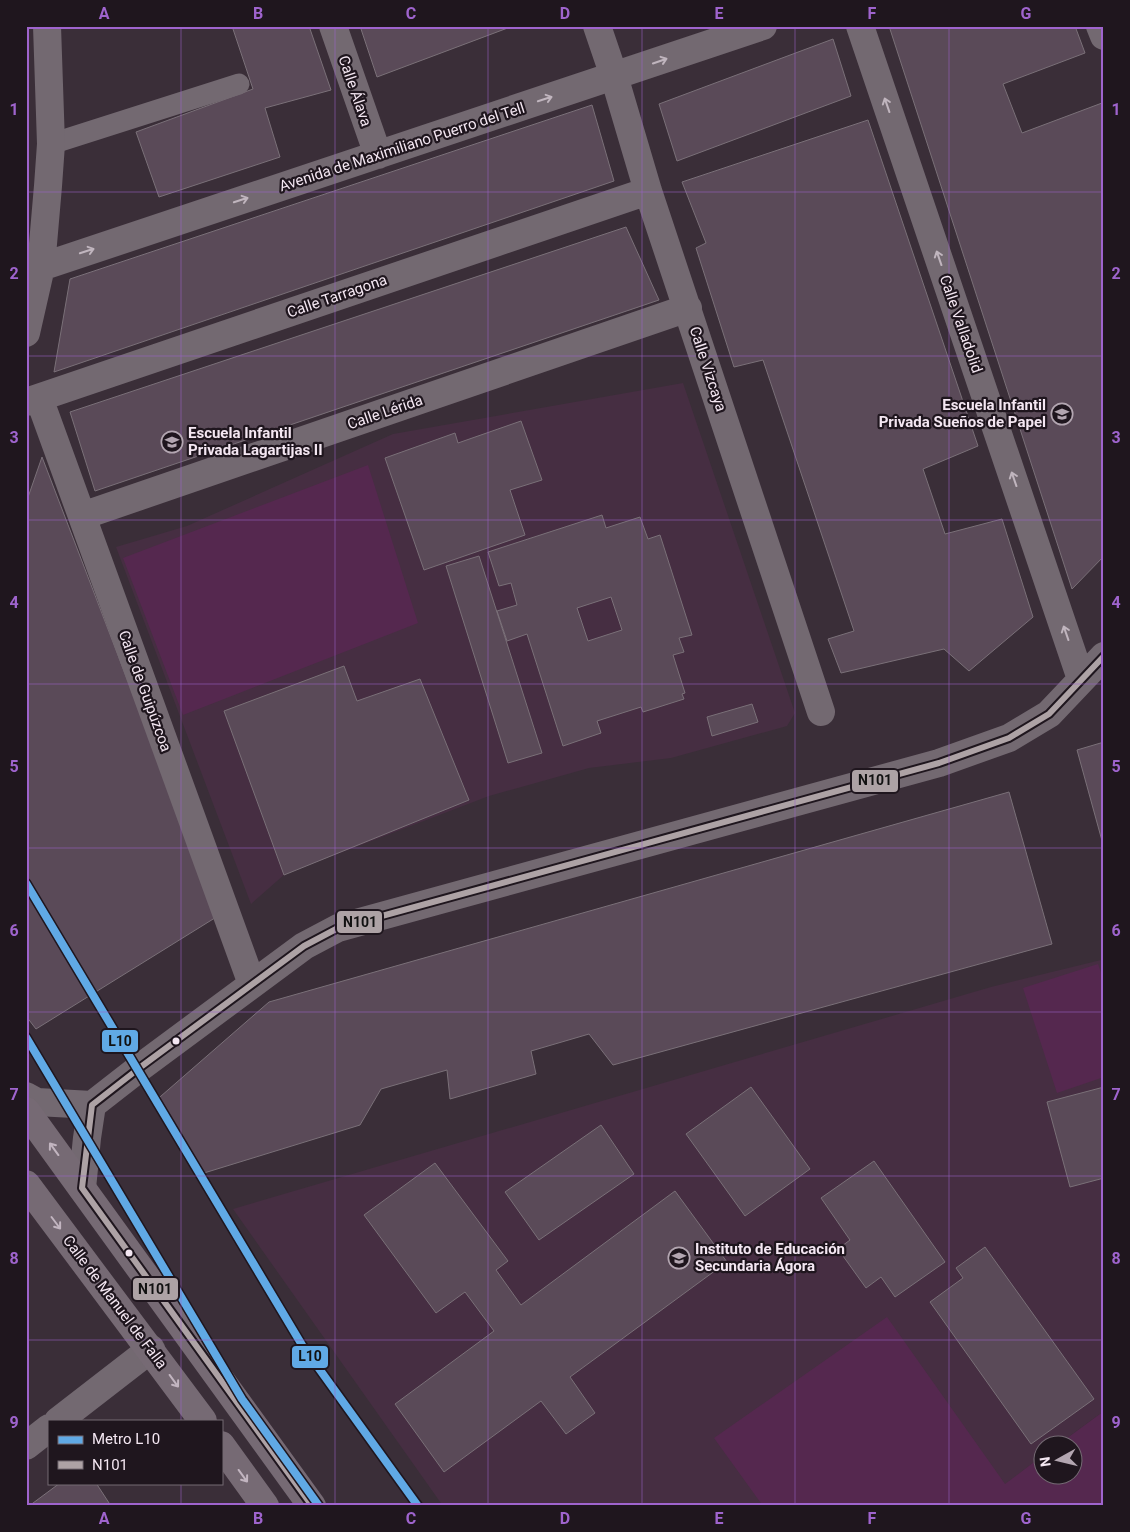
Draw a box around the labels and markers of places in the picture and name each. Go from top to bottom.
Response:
place label: Escuela Infantil Privada Sueños de Papel [879,396,1046,431]
school or university icon: Escuela Infantil Privada Sueños de Papel [1050,402,1074,426]
place label: Escuela Infantil Privada Lagartijas II [188,424,323,459]
school or university icon: Escuela Infantil Privada Lagartijas II [160,430,184,454]
unlabelled marker [171,1036,181,1046]
place label: Instituto de Educación Secundaria Ágora [695,1240,845,1275]
school or university icon: Instituto de Educación Secundaria Ágora [667,1246,691,1270]
unlabelled marker [124,1248,134,1258]

